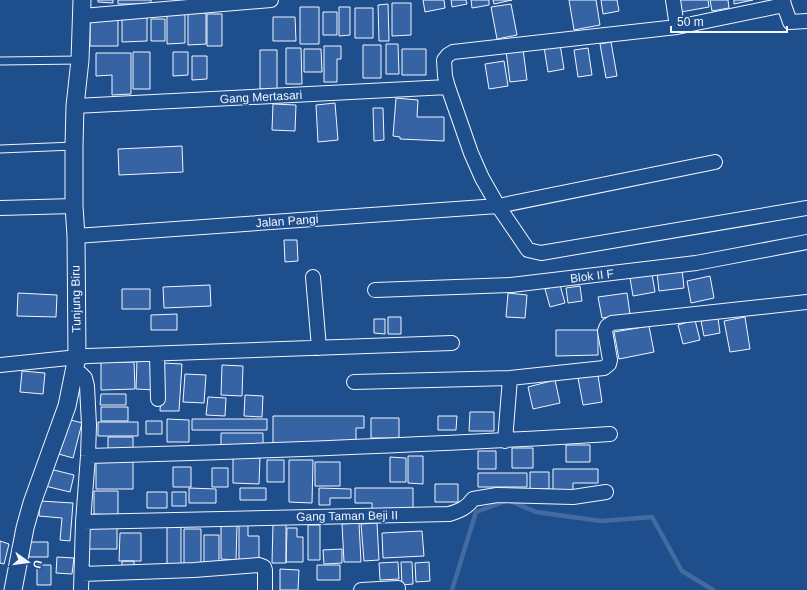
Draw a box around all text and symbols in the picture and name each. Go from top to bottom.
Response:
scale bar [671,8,787,34]
text: 50 m [677,15,704,29]
street label: Gang Mertasari [219,88,303,106]
street label: Jalan Pangi [255,212,319,230]
street label: Tunjung Biru [68,265,84,333]
street label: Blok II F [569,266,615,286]
street label: Gang Taman Beji II [296,508,398,524]
north arrow [8,542,48,582]
text: U [31,559,44,570]

